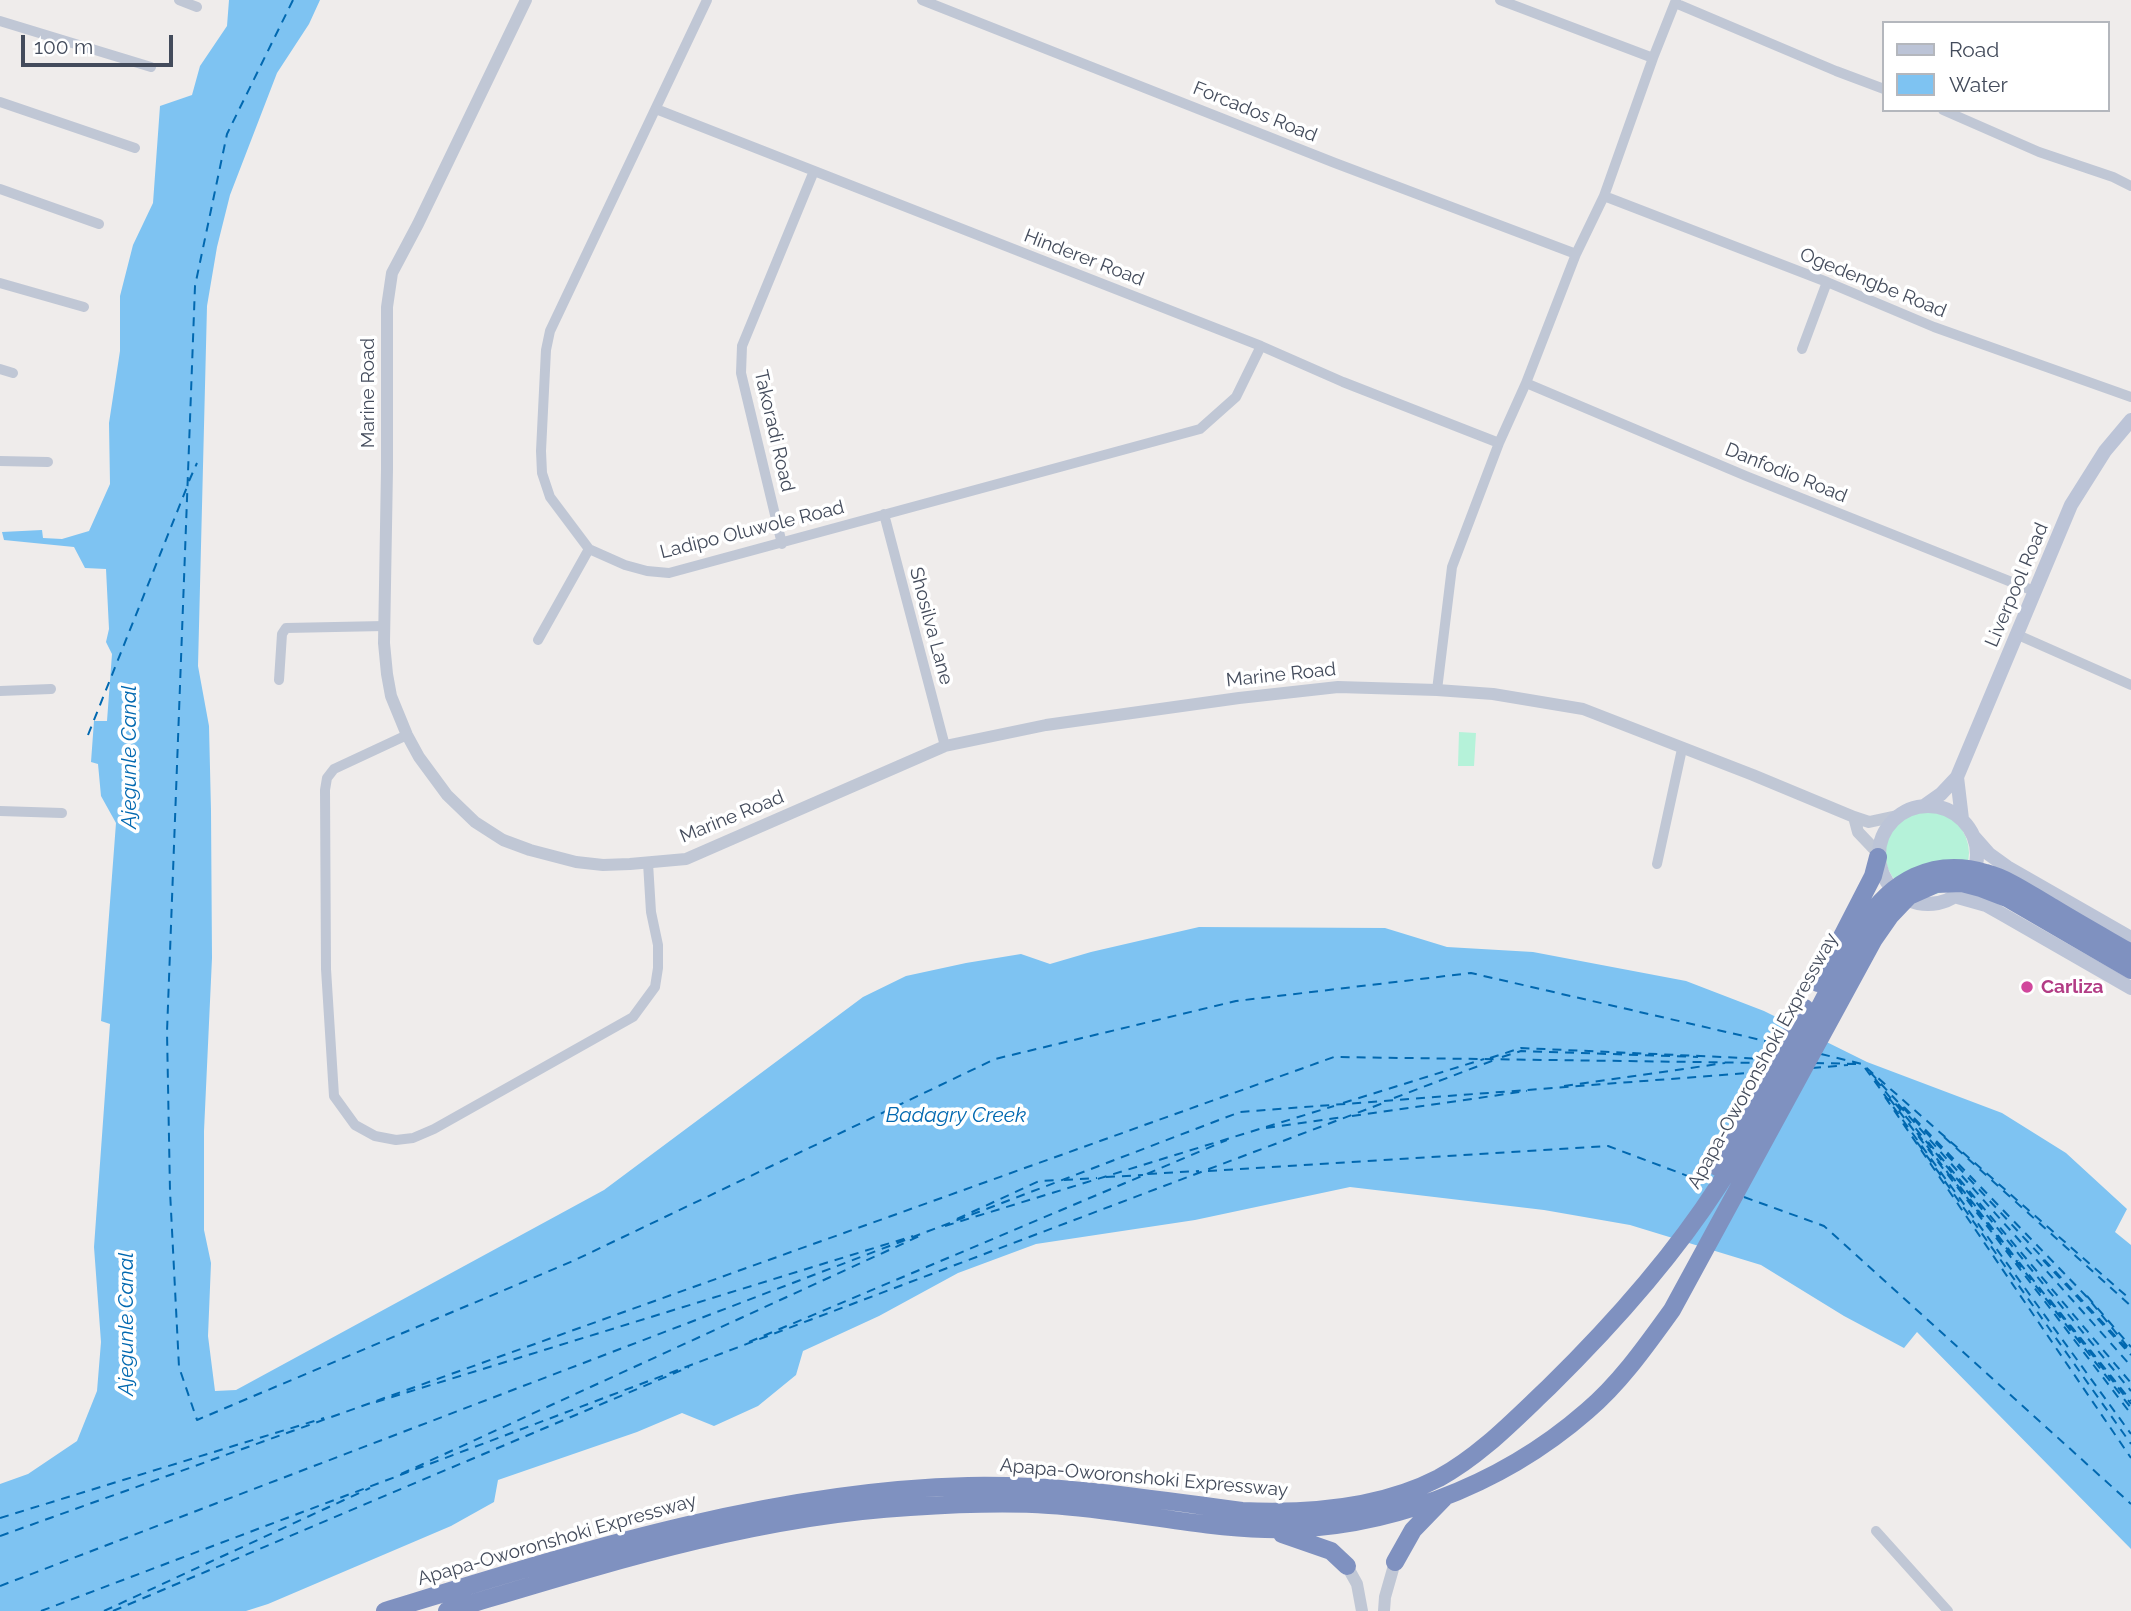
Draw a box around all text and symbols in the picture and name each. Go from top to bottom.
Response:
scale bar [24,21,177,65]
legend [1882,21,2110,112]
text: 100 m [34,34,93,59]
text: Road [1949,37,1999,62]
text: Water [1949,72,2008,97]
street label: Forcados Road [1190,77,1320,147]
street label: Hinderer Road [1021,225,1147,291]
street label: Ogedengbe Road [1796,243,1950,323]
street label: Marine Road [357,338,379,448]
street label: Takoradi Road [749,368,799,494]
street label: Danfodio Road [1722,438,1850,508]
street label: Ladipo Oluwole Road [657,496,847,564]
street label: Liverpool Road [1981,519,2053,651]
street label: Shosilva Lane [904,565,958,687]
street label: Marine Road [1225,658,1337,692]
water label: Ajegunle Canal [117,685,143,829]
street label: Marine Road [677,786,787,848]
street label: Apapa-Oworonshoki Expressway [1683,929,1843,1193]
place label: Carliza [2041,976,2103,998]
marker: Carliza [2019,979,2035,995]
water label: Badagry Creek [886,1103,1026,1129]
water label: Ajegunle Canal [114,1252,140,1396]
street label: Apapa-Oworonshoki Expressway [999,1454,1289,1502]
street label: Apapa-Oworonshoki Expressway [415,1489,699,1591]

